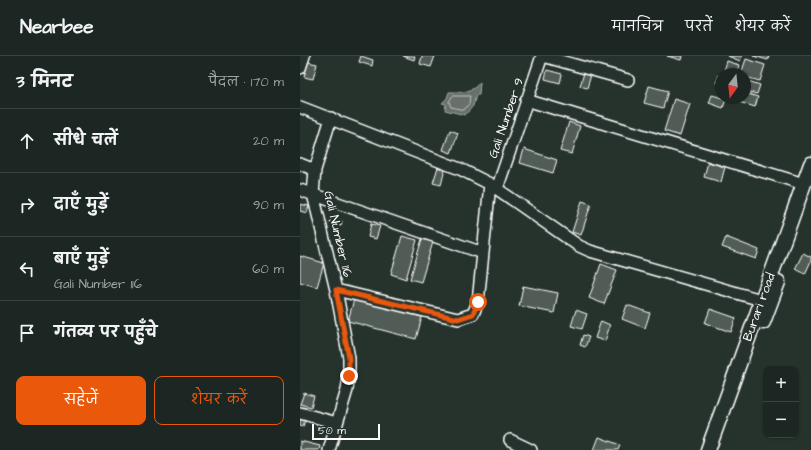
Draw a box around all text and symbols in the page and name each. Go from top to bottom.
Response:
text: Nearbee [20,14,94,41]
text: मानचित्र [612,17,663,37]
text: परतें [685,17,713,37]
text: शेयर करें [735,17,791,37]
north arrow [715,68,751,104]
text: 3 मिनट [16,70,73,94]
text: पैदल · 170 m [209,73,284,91]
street label: Gali Number 9 [484,75,528,161]
icon: ahead [16,130,38,152]
text: सीधे चलें [54,130,118,151]
text: 20 m [253,132,284,150]
street label: Gali Number 116 [319,189,357,279]
icon: right [16,194,38,216]
text: दाएँ मुड़ें [54,194,108,215]
text: 90 m [253,196,284,214]
text: बाएँ मुड़ें [54,249,109,270]
icon: left [16,258,38,280]
text: 60 m [252,260,284,278]
street label: Burari road [738,270,780,344]
text: Gali Number 116 [54,275,142,293]
route start [469,293,487,311]
icon: arrive [16,322,38,344]
text: गंतव्य पर पहुँचे [54,322,157,343]
map controls [763,366,799,438]
button: + [763,366,799,402]
route end [340,367,358,385]
button: सहेजें [16,376,146,425]
button: शेयर करें [154,376,284,425]
button: − [763,402,799,438]
scale bar [312,422,380,441]
text: 50 m [318,423,346,438]

